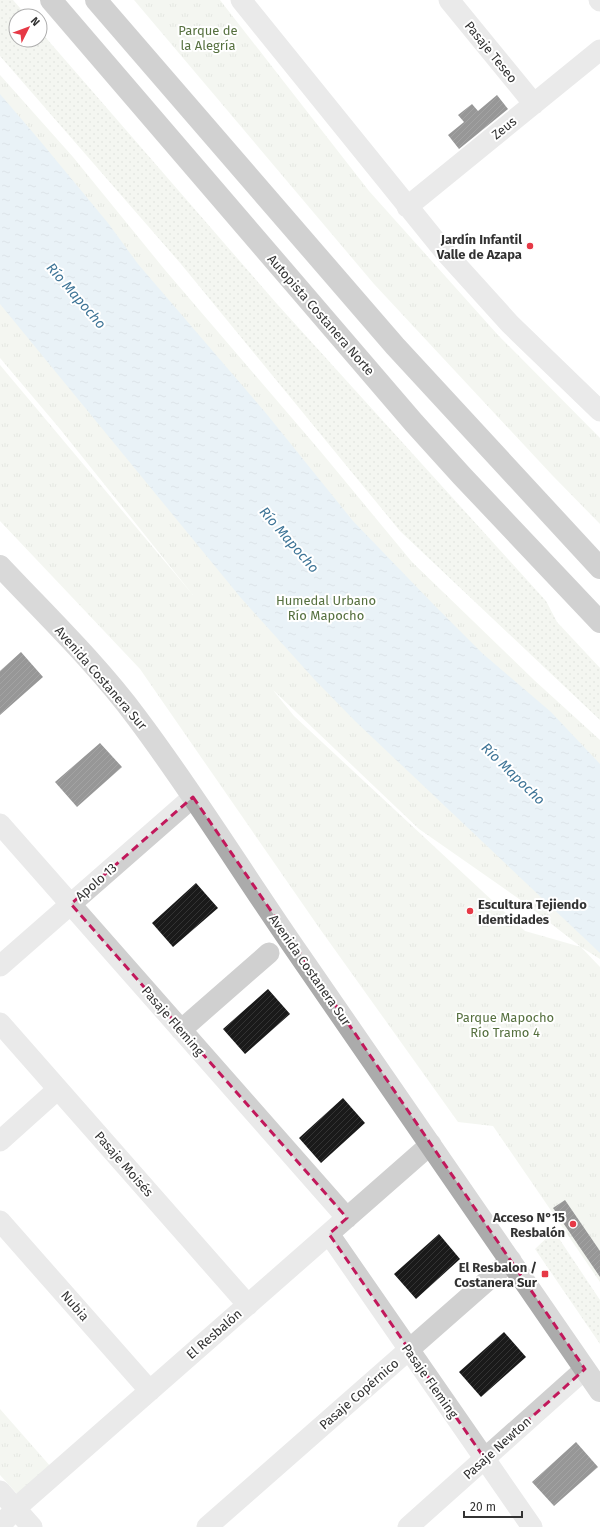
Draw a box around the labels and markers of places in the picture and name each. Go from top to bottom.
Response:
place label: Jardín Infantil Valle de Azapa [436,232,522,262]
marker: Jardín Infantil Valle de Azapa [525,241,535,251]
place label: Escultura Tejiendo Identidades [478,897,587,927]
marker: Escultura Tejiendo Identidades [465,906,475,916]
place label: Acceso N°15 Resbalón [492,1210,565,1240]
marker: Acceso N°15 Resbalón [568,1219,578,1229]
place label: El Resbalon / Costanera Sur [454,1260,538,1290]
marker: El Resbalon / Costanera Sur [540,1269,550,1279]

